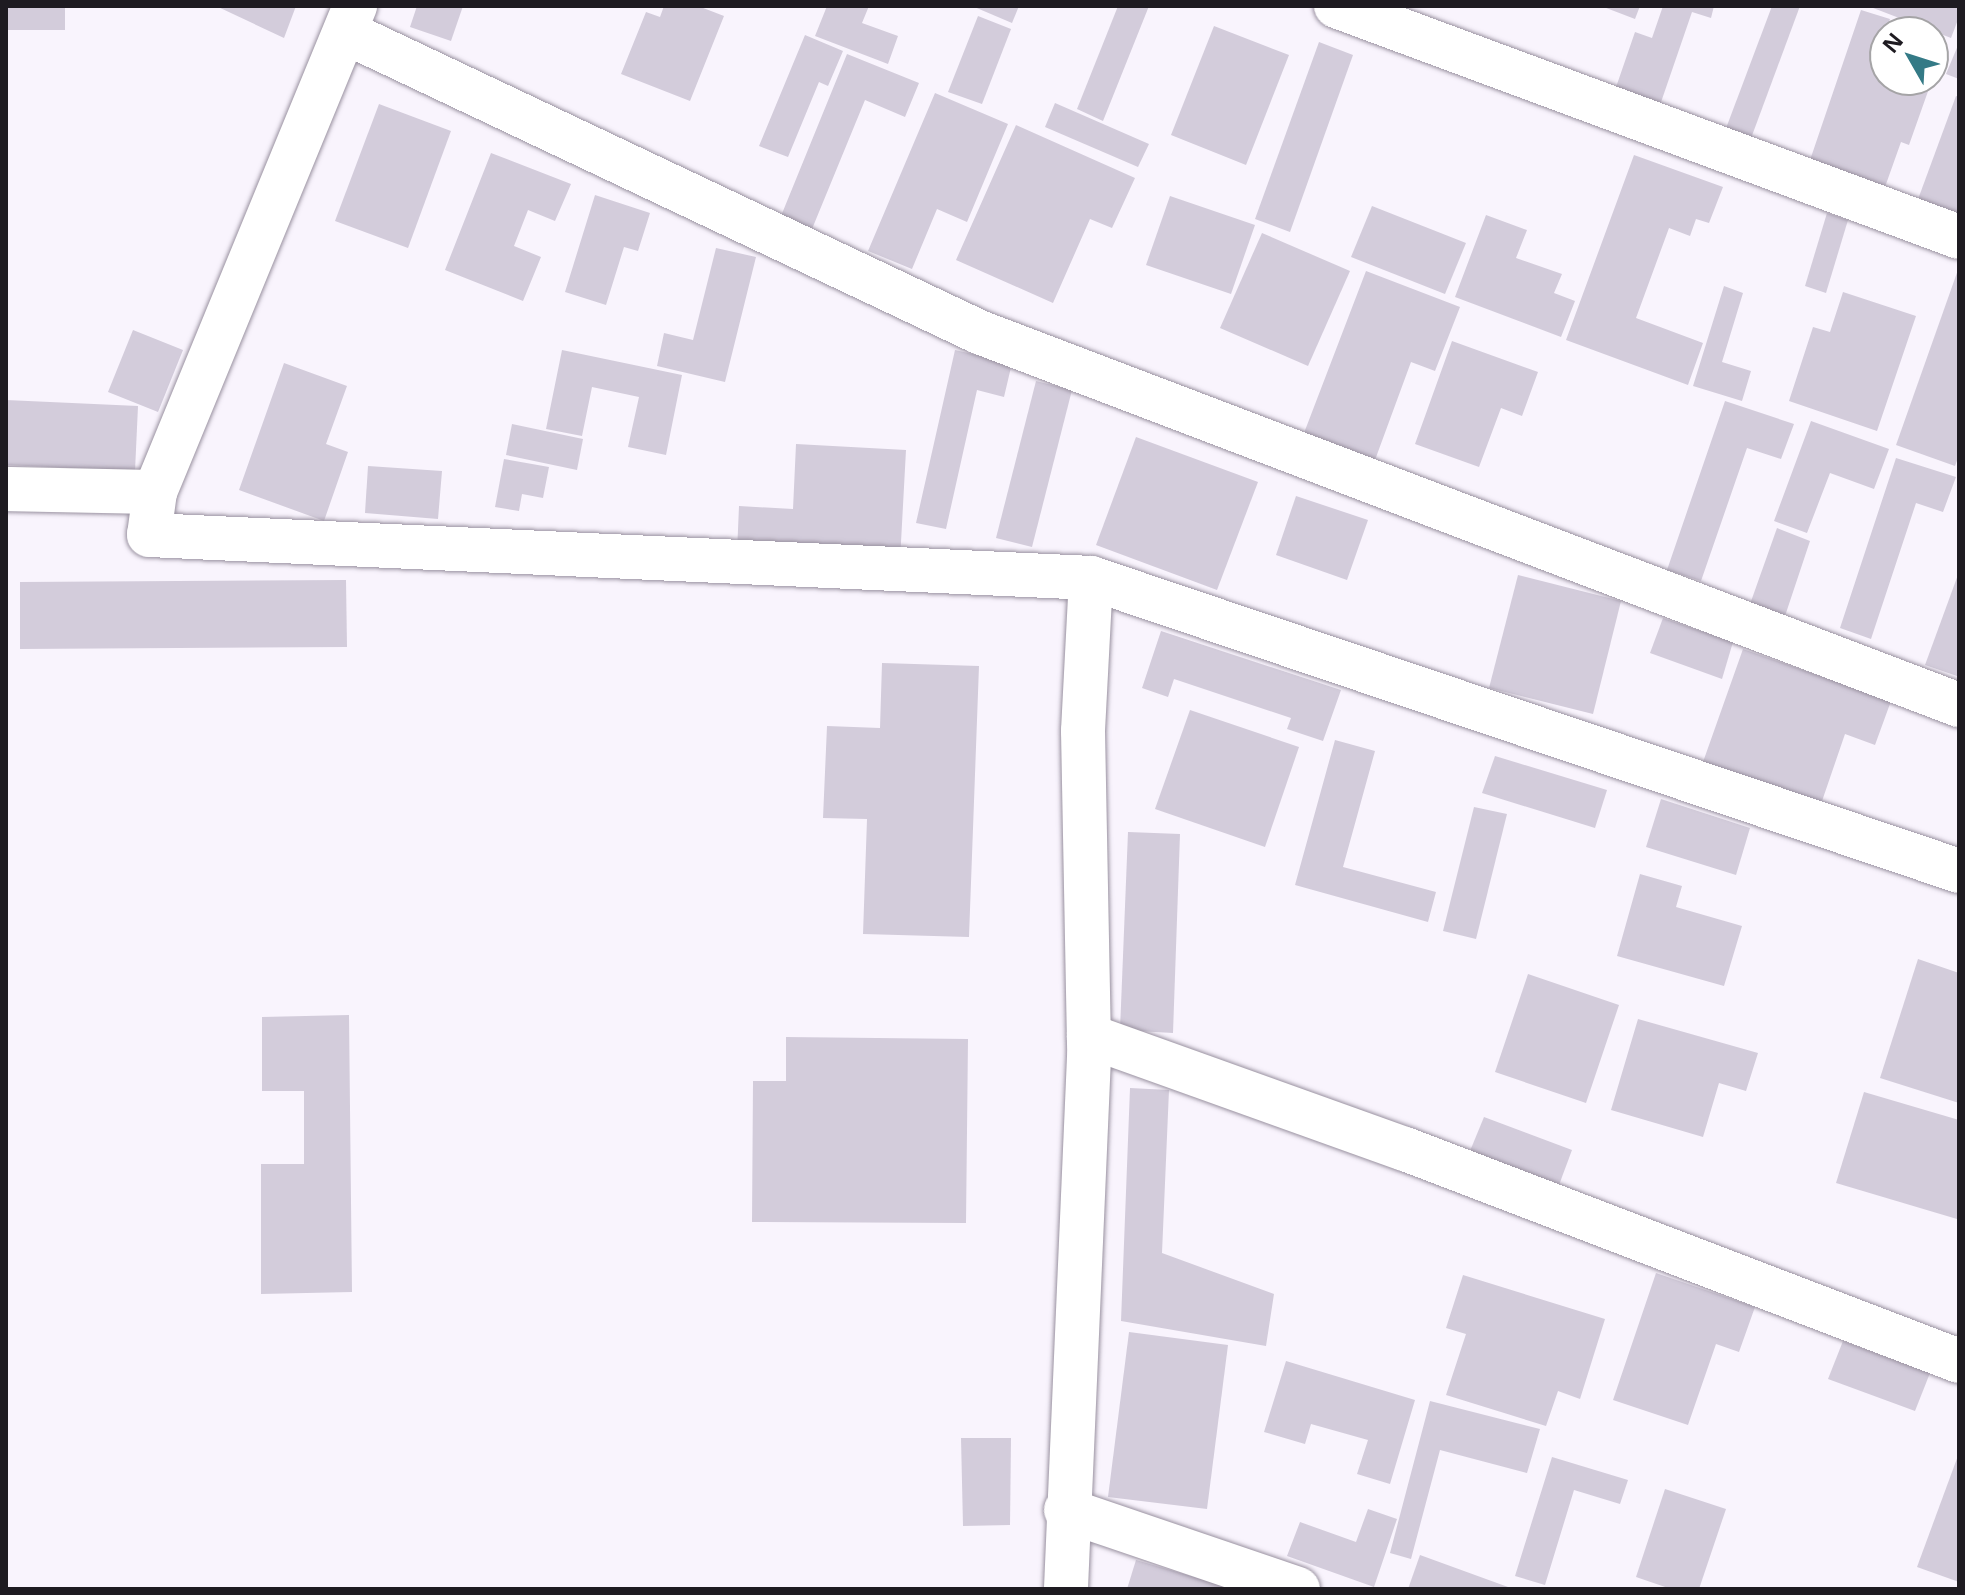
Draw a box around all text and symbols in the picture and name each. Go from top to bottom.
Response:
north arrow [1869,16,1949,96]
text: N [1875,26,1909,59]

